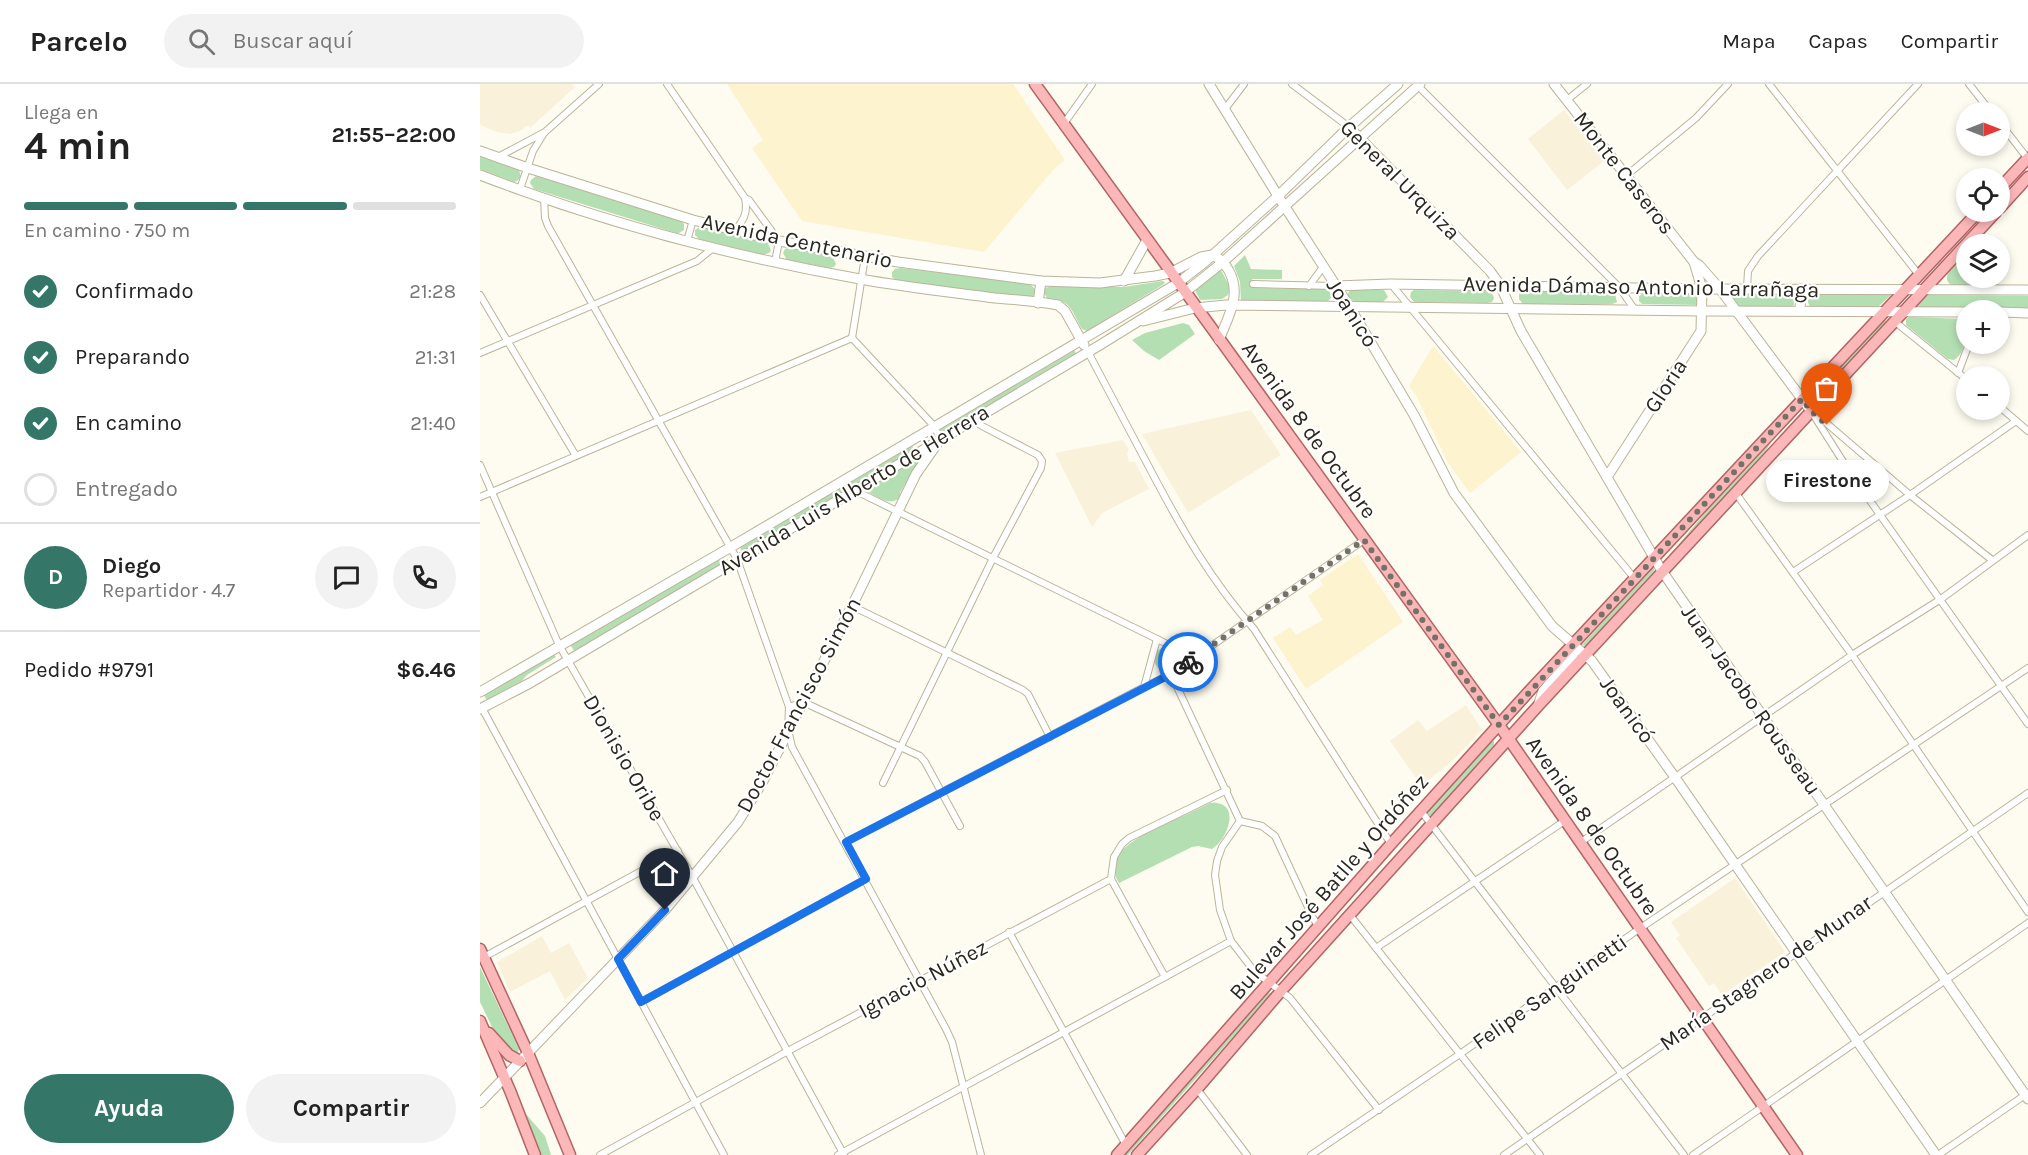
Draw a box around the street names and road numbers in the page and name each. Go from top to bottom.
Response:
street label: Monte Caseros [1568,106,1680,240]
street label: General Urquiza [1335,115,1465,245]
street label: Avenida Centenario [699,208,895,274]
street label: Avenida Dámaso Antonio Larrañaga [1463,271,1819,303]
street label: Joanicó [1321,274,1383,352]
street label: Avenida 8 de Octubre [1236,336,1382,524]
street label: Gloria [1639,354,1693,418]
street label: Avenida Luis Alberto de Herrera [714,399,994,581]
street label: Doctor Francisco Simón [731,593,867,817]
street label: Juan Jacobo Rousseau [1675,600,1827,800]
street label: Joanicó [1594,672,1660,748]
street label: Dionisio Oribe [577,690,671,826]
street label: Avenida 8 de Octubre [1520,732,1664,920]
street label: Bulevar José Batlle y Ordóñez [1224,769,1434,1005]
street label: María Stagnero de Munar [1655,890,1877,1056]
street label: Felipe Sanguinetti [1468,929,1632,1055]
street label: Ignacio Núñez [854,934,992,1024]

